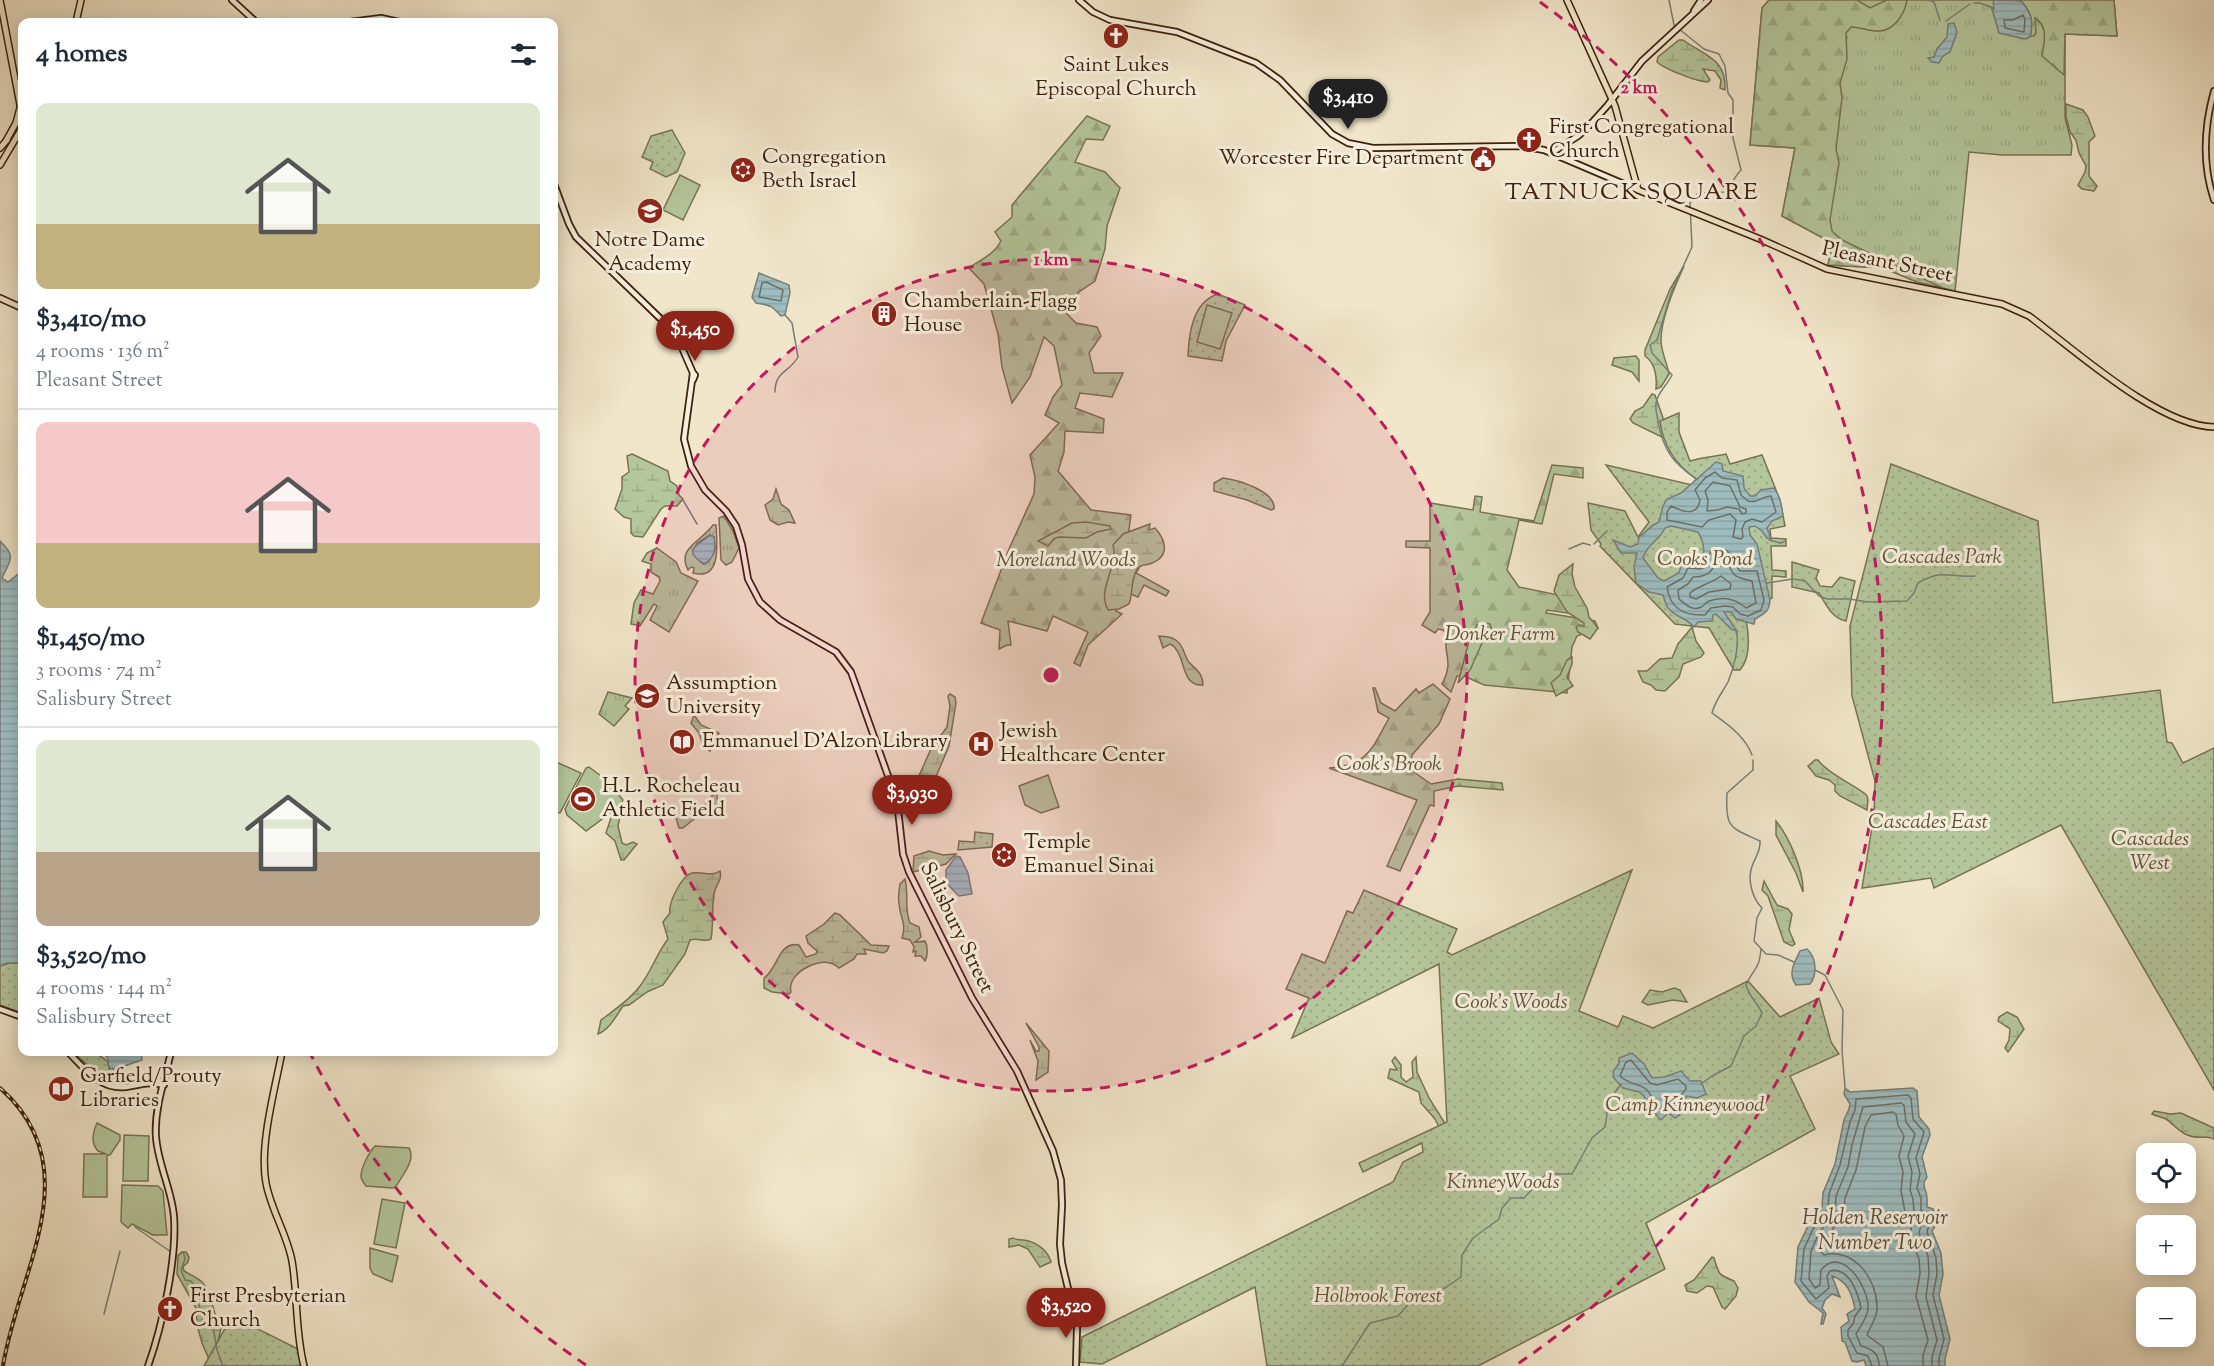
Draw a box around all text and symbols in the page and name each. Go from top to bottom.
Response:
church icon: Saint Lukes Episcopal Church [1101,21,1131,51]
text: 4 homes [36,36,127,73]
icon: filters [507,38,540,71]
place label: Saint Lukes Episcopal Church [1035,51,1197,105]
text: 2 km [1621,76,1658,102]
pin: $3,410 [1299,79,1397,130]
text: $3,410 [1323,84,1374,113]
place label: First Congregational Church [1549,113,1734,167]
church icon: First Congregational Church [1514,125,1544,155]
icon: home [234,142,342,250]
place label: Congregation Beth Israel [762,143,887,197]
place label: Worcester Fire Department [1219,144,1464,174]
public building icon: Worcester Fire Department [1468,144,1498,174]
synagogue icon: Congregation Beth Israel [728,155,758,185]
district label: TATNUCK SQUARE [1505,176,1759,210]
school or university icon: Notre Dame Academy [635,196,665,226]
place label: Notre Dame Academy [595,226,705,280]
street label: Pleasant Street [1819,235,1955,291]
text: 1 km [1034,248,1068,274]
place label: Chamberlain-Flagg House [904,287,1077,341]
building icon: Chamberlain-Flagg House [869,299,899,329]
text: $3,410/mo [36,301,146,338]
pin: $1,450 [646,311,744,362]
text: $1,450 [670,316,720,345]
text: 4 rooms · 136 m² [36,338,170,367]
text: Pleasant Street [36,367,163,396]
icon: home [234,461,342,569]
park label: Cascades Park [1882,543,2002,573]
park label: Cooks Pond [1657,545,1754,575]
park label: Moreland Woods [996,546,1136,576]
text: $1,450/mo [36,620,145,657]
park label: Donker Farm [1444,620,1556,650]
text: 3 rooms · 74 m² [36,657,162,686]
centre of rings [1041,665,1061,685]
place label: Assumption University [666,669,777,723]
school or university icon: Assumption University [632,681,662,711]
text: Salisbury Street [36,686,172,715]
place label: Jewish Healthcare Center [999,717,1165,771]
library icon: Emmanuel D'Alzon Library [667,727,697,757]
place label: Emmanuel D'Alzon Library [702,727,948,757]
hospital icon: Jewish Healthcare Center [966,729,996,759]
park label: Cook's Brook [1336,750,1442,780]
place label: H.L. Rocheleau Athletic Field [602,772,740,826]
pin: $3,930 [863,775,961,826]
icon: home [234,779,342,887]
text: $3,930 [886,780,938,809]
sports icon: H.L. Rocheleau Athletic Field [568,784,598,814]
park label: Cascades East [1868,808,1988,838]
park label: Cascades West [2111,825,2189,879]
place label: Temple Emanuel Sinai [1024,828,1155,882]
synagogue icon: Temple Emanuel Sinai [989,840,1019,870]
street label: Salisbury Street [911,857,1001,999]
text: $3,520/mo [36,938,146,975]
text: 4 rooms · 144 m² [36,975,172,1004]
park label: Cook's Woods [1455,988,1567,1018]
text: Salisbury Street [36,1004,172,1033]
place label: Garfield/Prouty Libraries [80,1062,222,1116]
library icon: Garfield/Prouty Libraries [46,1074,76,1104]
park label: Camp Kinneywood [1605,1091,1765,1121]
map controls [2136,1143,2196,1347]
button: locate [2136,1143,2196,1203]
park label: KinneyWoods [1447,1168,1559,1198]
water label: Holden Reservoir Number Two [1802,1203,1948,1260]
button: + [2136,1215,2196,1275]
place label: First Presbyterian Church [190,1282,346,1336]
park label: Holbrook Forest [1314,1282,1442,1312]
button: − [2136,1287,2196,1347]
pin: $3,520 [1017,1288,1115,1339]
text: $3,520 [1041,1293,1091,1322]
church icon: First Presbyterian Church [155,1294,185,1324]

